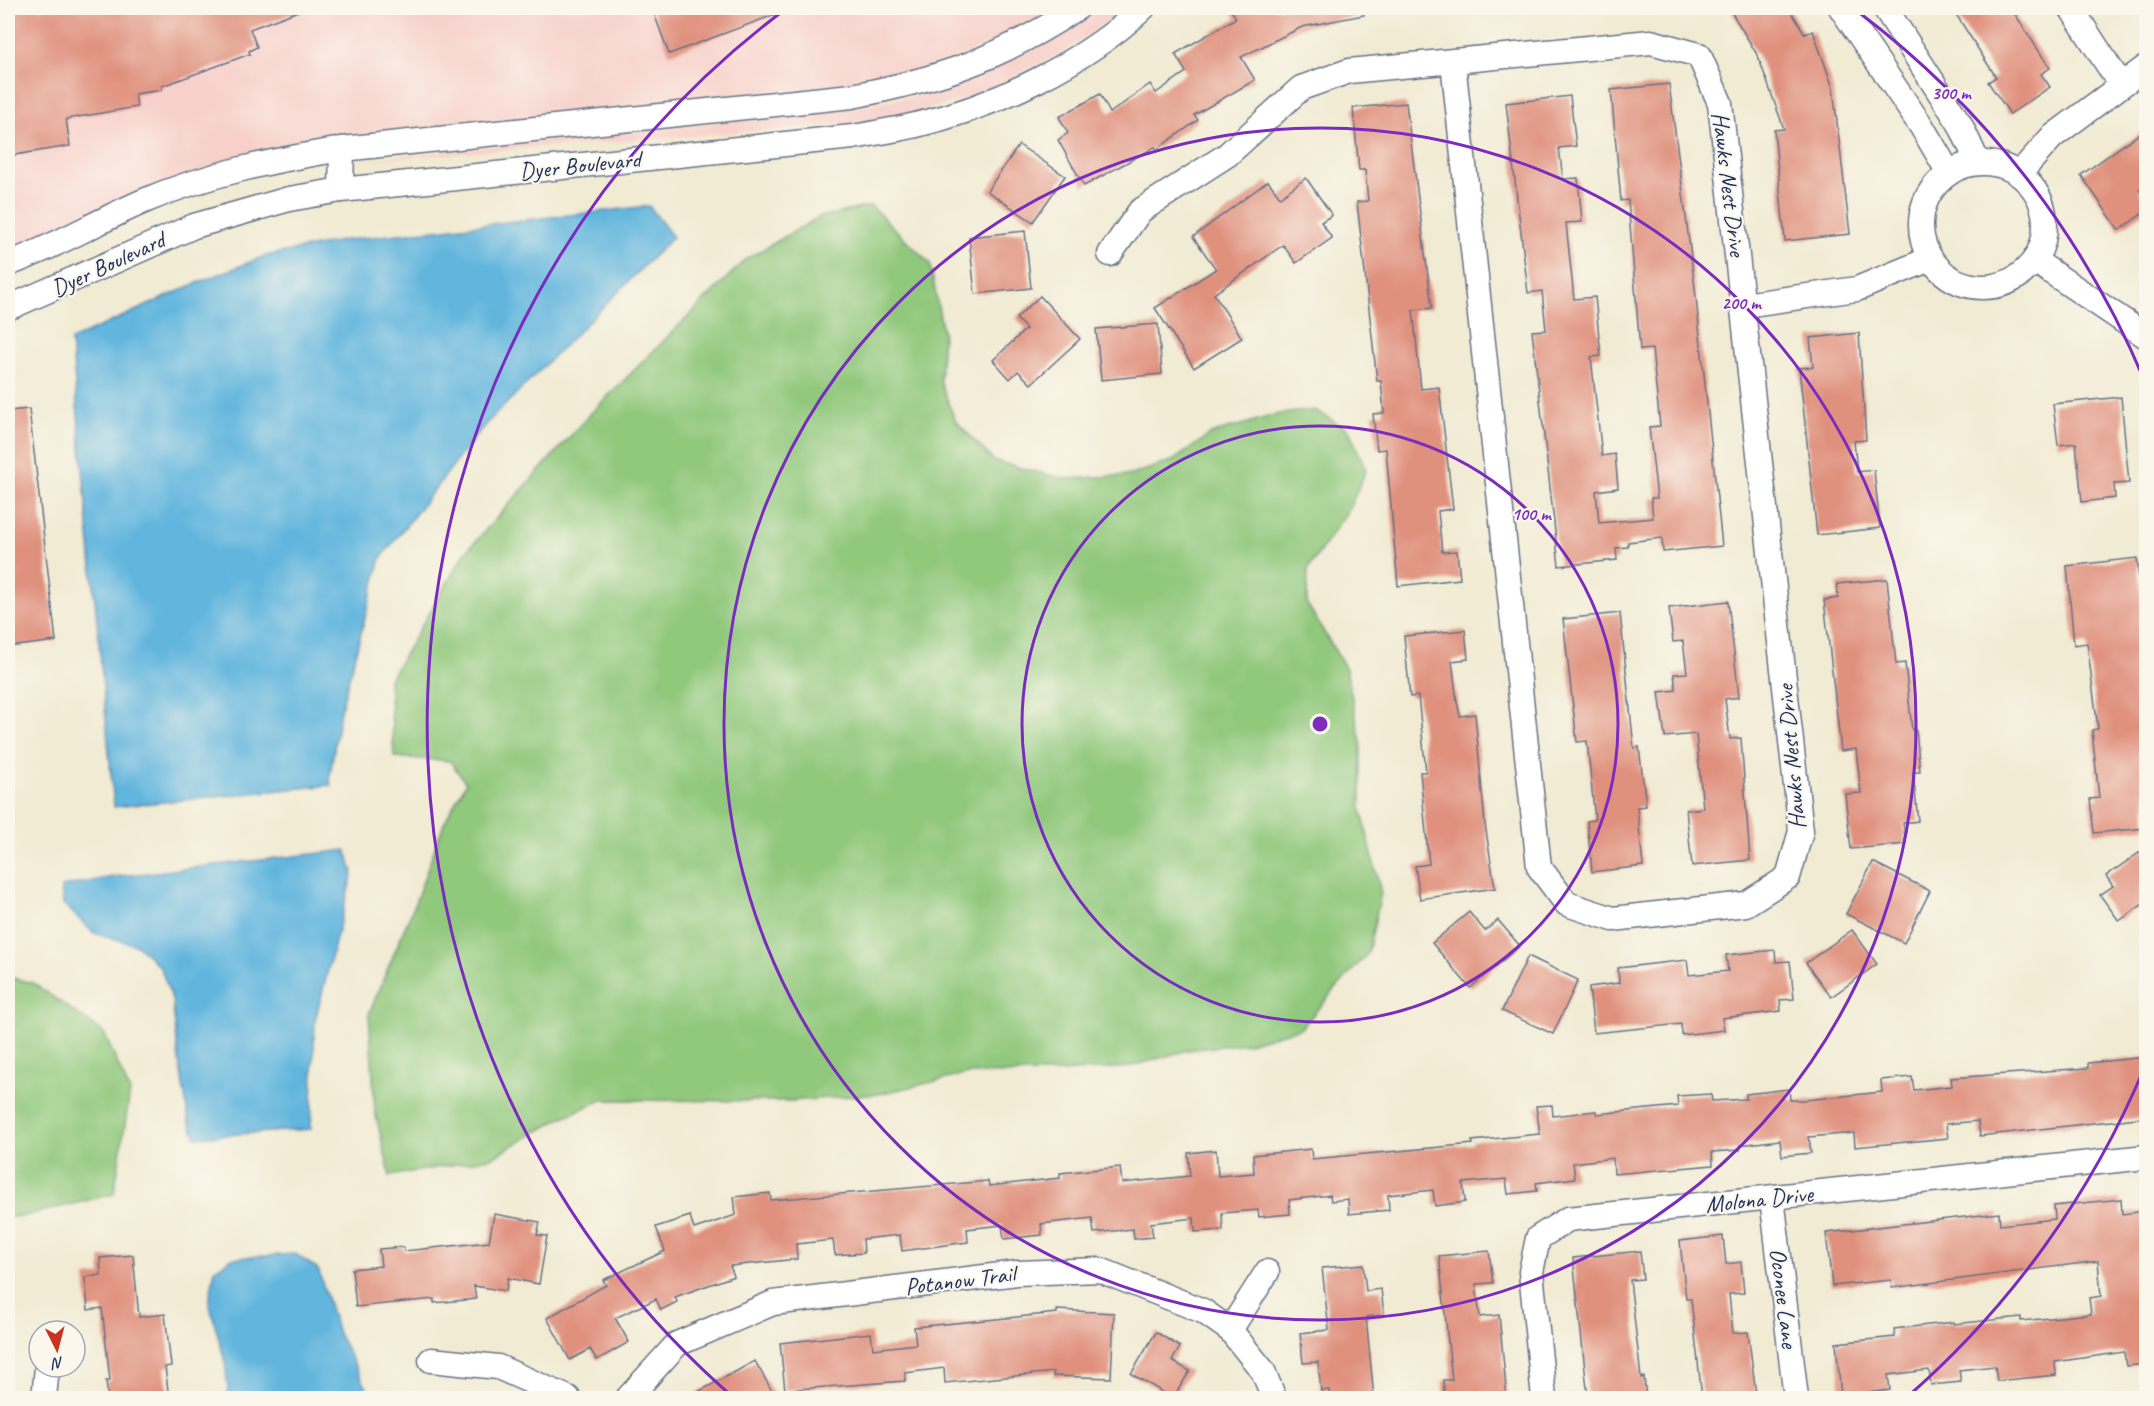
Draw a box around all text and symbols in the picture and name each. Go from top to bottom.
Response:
text: 300 m [1932,82,1972,104]
street label: Hawks Nest Drive [1705,110,1753,260]
street label: Dyer Boulevard [518,143,646,186]
street label: Dyer Boulevard [46,223,173,303]
text: 200 m [1722,292,1762,314]
text: 100 m [1512,503,1552,525]
street label: Hawks Nest Drive [1770,681,1812,831]
centre of rings [1310,714,1330,734]
street label: Molona Drive [1704,1178,1816,1220]
street label: Oconee Lane [1763,1246,1805,1352]
street label: Potanow Trail [903,1258,1021,1302]
north arrow [27,1319,87,1379]
text: N [49,1352,64,1374]

